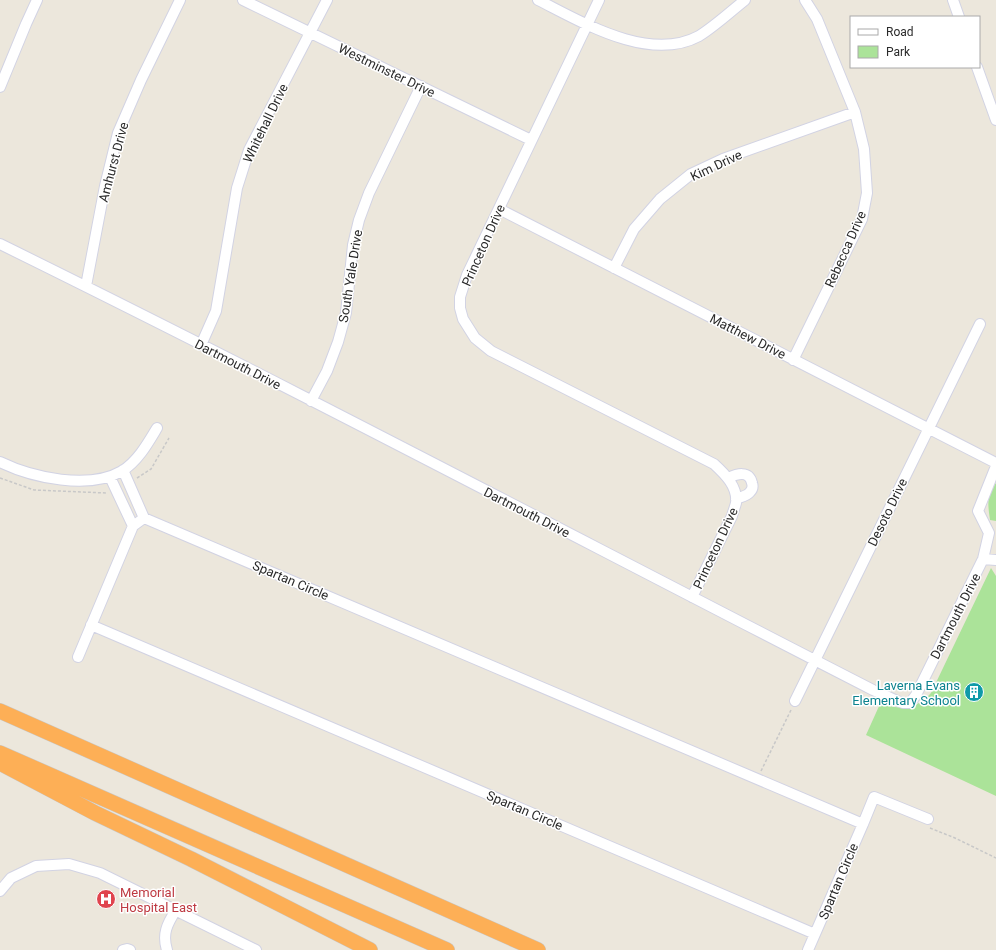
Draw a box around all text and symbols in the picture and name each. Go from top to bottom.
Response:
legend [850,16,980,68]
text: Road [886,25,914,39]
street label: Westminster Drive [336,41,438,100]
text: Park [886,45,911,59]
street label: Whitehall Drive [240,81,291,165]
street label: Amhurst Drive [96,120,131,204]
street label: Kim Drive [688,147,744,184]
street label: Princeton Drive [459,202,508,288]
street label: Rebecca Drive [822,209,869,290]
street label: South Yale Drive [336,228,365,324]
street label: Matthew Drive [707,311,788,362]
street label: Dartmouth Drive [192,336,283,393]
street label: Desoto Drive [865,476,910,549]
street label: Dartmouth Drive [481,484,572,541]
street label: Princeton Drive [690,505,741,591]
street label: Spartan Circle [250,558,331,603]
street label: Dartmouth Drive [927,571,984,662]
place label: Laverna Evans Elementary School [852,678,960,708]
building icon: Laverna Evans Elementary School [963,681,985,703]
street label: Spartan Circle [484,788,565,833]
street label: Spartan Circle [816,841,861,922]
place label: Memorial Hospital East [120,885,197,915]
hospital icon: Memorial Hospital East [95,888,117,910]

